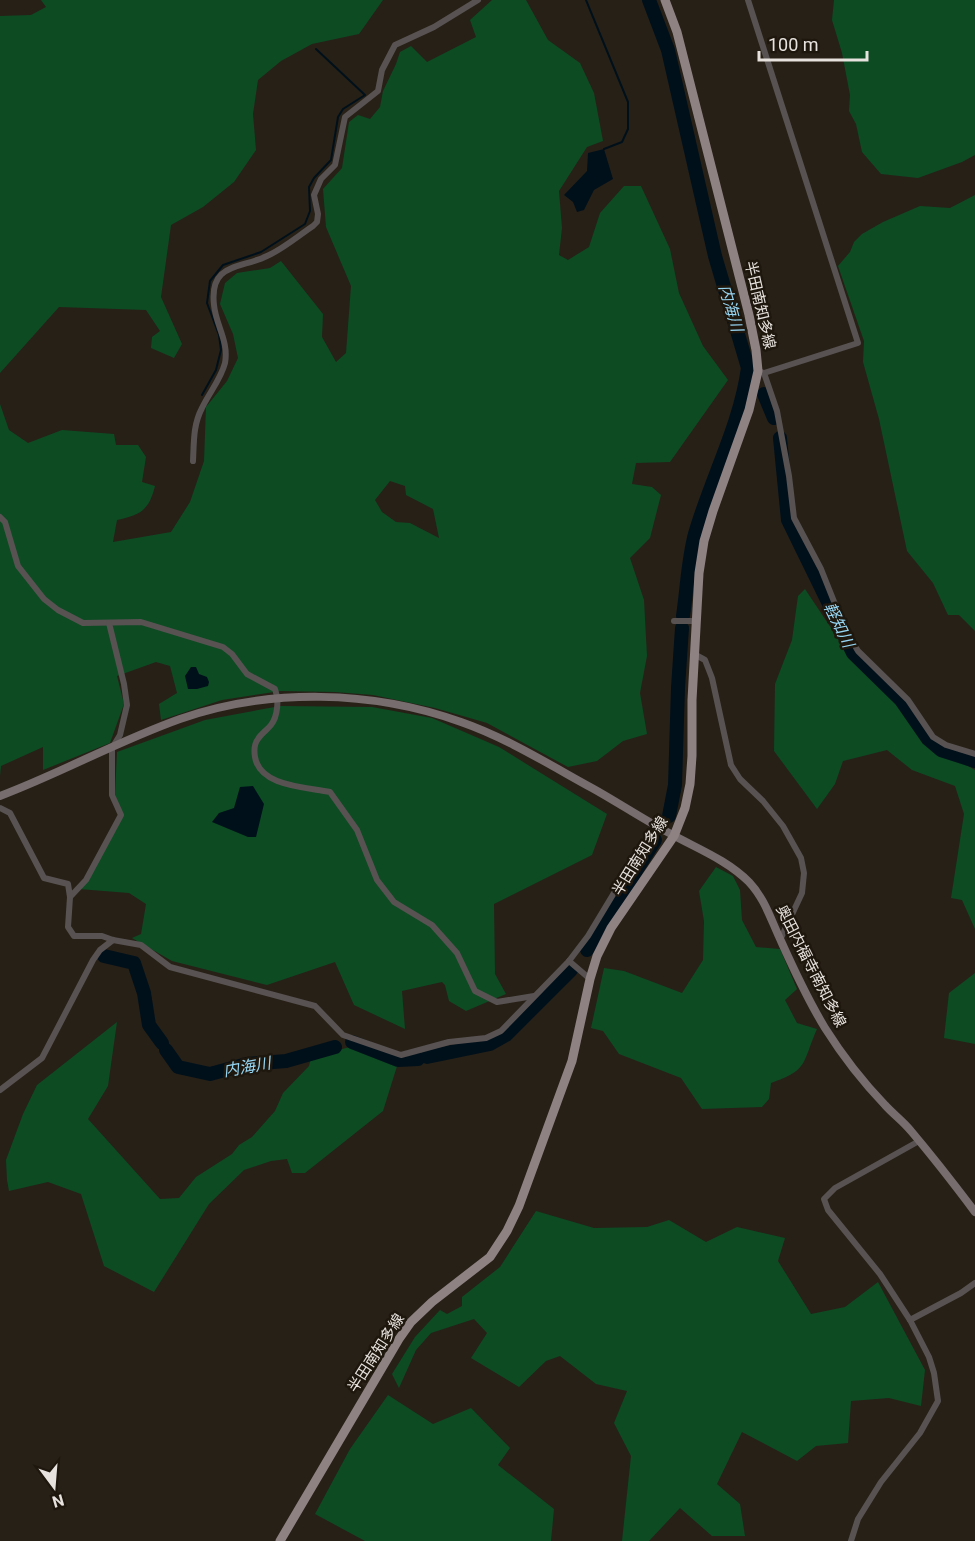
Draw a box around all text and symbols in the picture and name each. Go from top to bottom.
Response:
scale bar [759,24,867,62]
text: 100 m [768,34,819,55]
street label: 半田南知多線 [741,259,779,351]
water label: 内海川 [715,282,747,336]
water label: 軽知川 [820,599,859,653]
street label: 半田南知多線 [609,813,671,899]
street label: 奥田内福寺南知多線 [772,902,850,1030]
water label: 内海川 [222,1053,274,1081]
street label: 半田南知多線 [344,1310,408,1396]
north arrow [24,1457,84,1517]
text: N [50,1490,66,1512]

